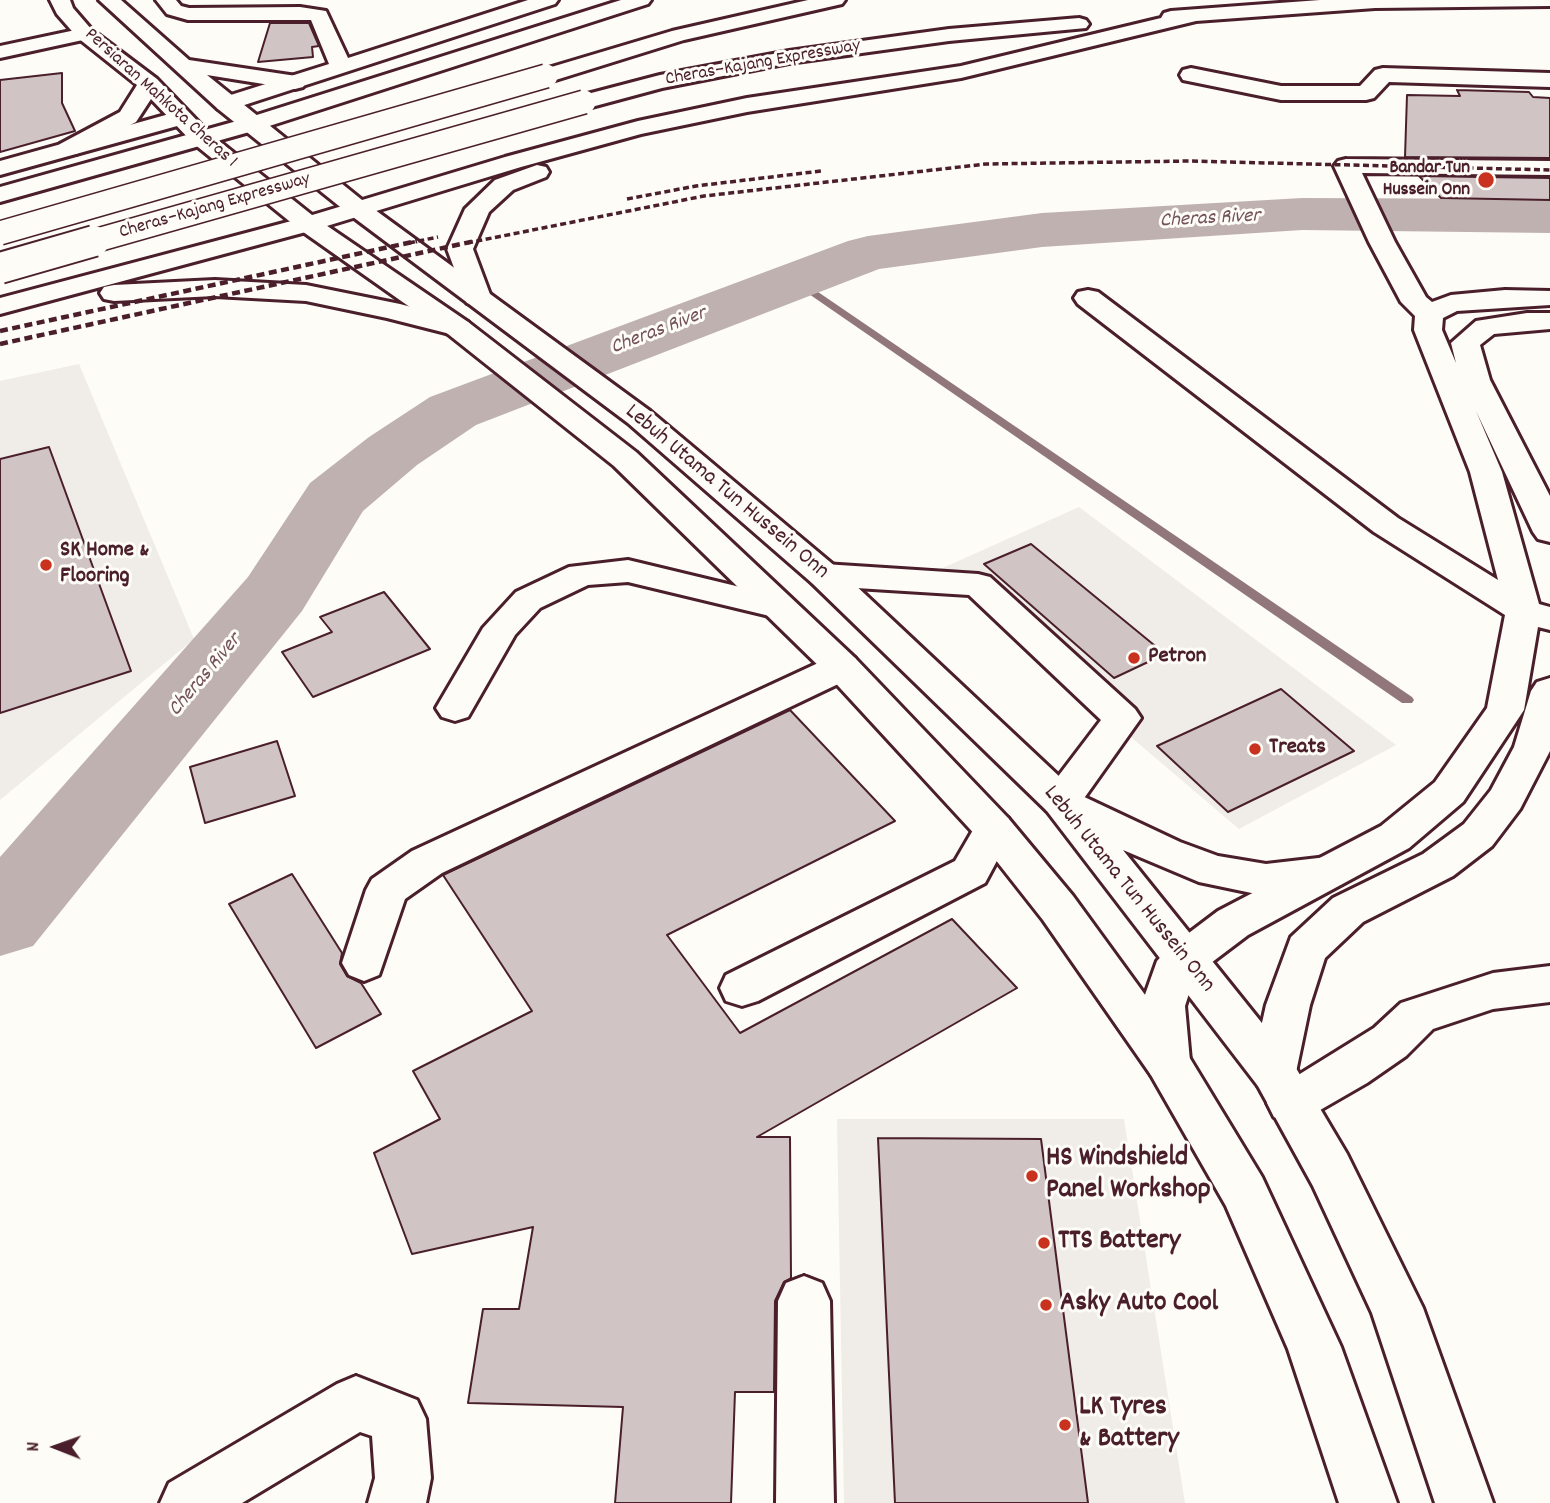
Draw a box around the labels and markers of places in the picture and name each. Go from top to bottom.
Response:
place label: Bandar Tun Hussein Onn [1383,158,1470,202]
marker: Bandar Tun Hussein Onn [1476,170,1496,190]
place label: SK Home & Flooring [60,538,149,592]
marker: SK Home & Flooring [38,557,54,573]
place label: Petron [1148,644,1206,672]
marker: Petron [1126,650,1142,666]
place label: Treats [1269,735,1326,763]
marker: Treats [1247,741,1263,757]
place label: HS Windshield Panel Workshop [1046,1143,1211,1209]
marker: HS Windshield Panel Workshop [1024,1168,1040,1184]
place label: TTS Battery [1058,1226,1180,1260]
marker: TTS Battery [1036,1235,1052,1251]
place label: Asky Auto Cool [1060,1288,1218,1322]
marker: Asky Auto Cool [1038,1297,1054,1313]
place label: LK Tyres & Battery [1079,1392,1179,1458]
marker: LK Tyres & Battery [1057,1417,1073,1433]

